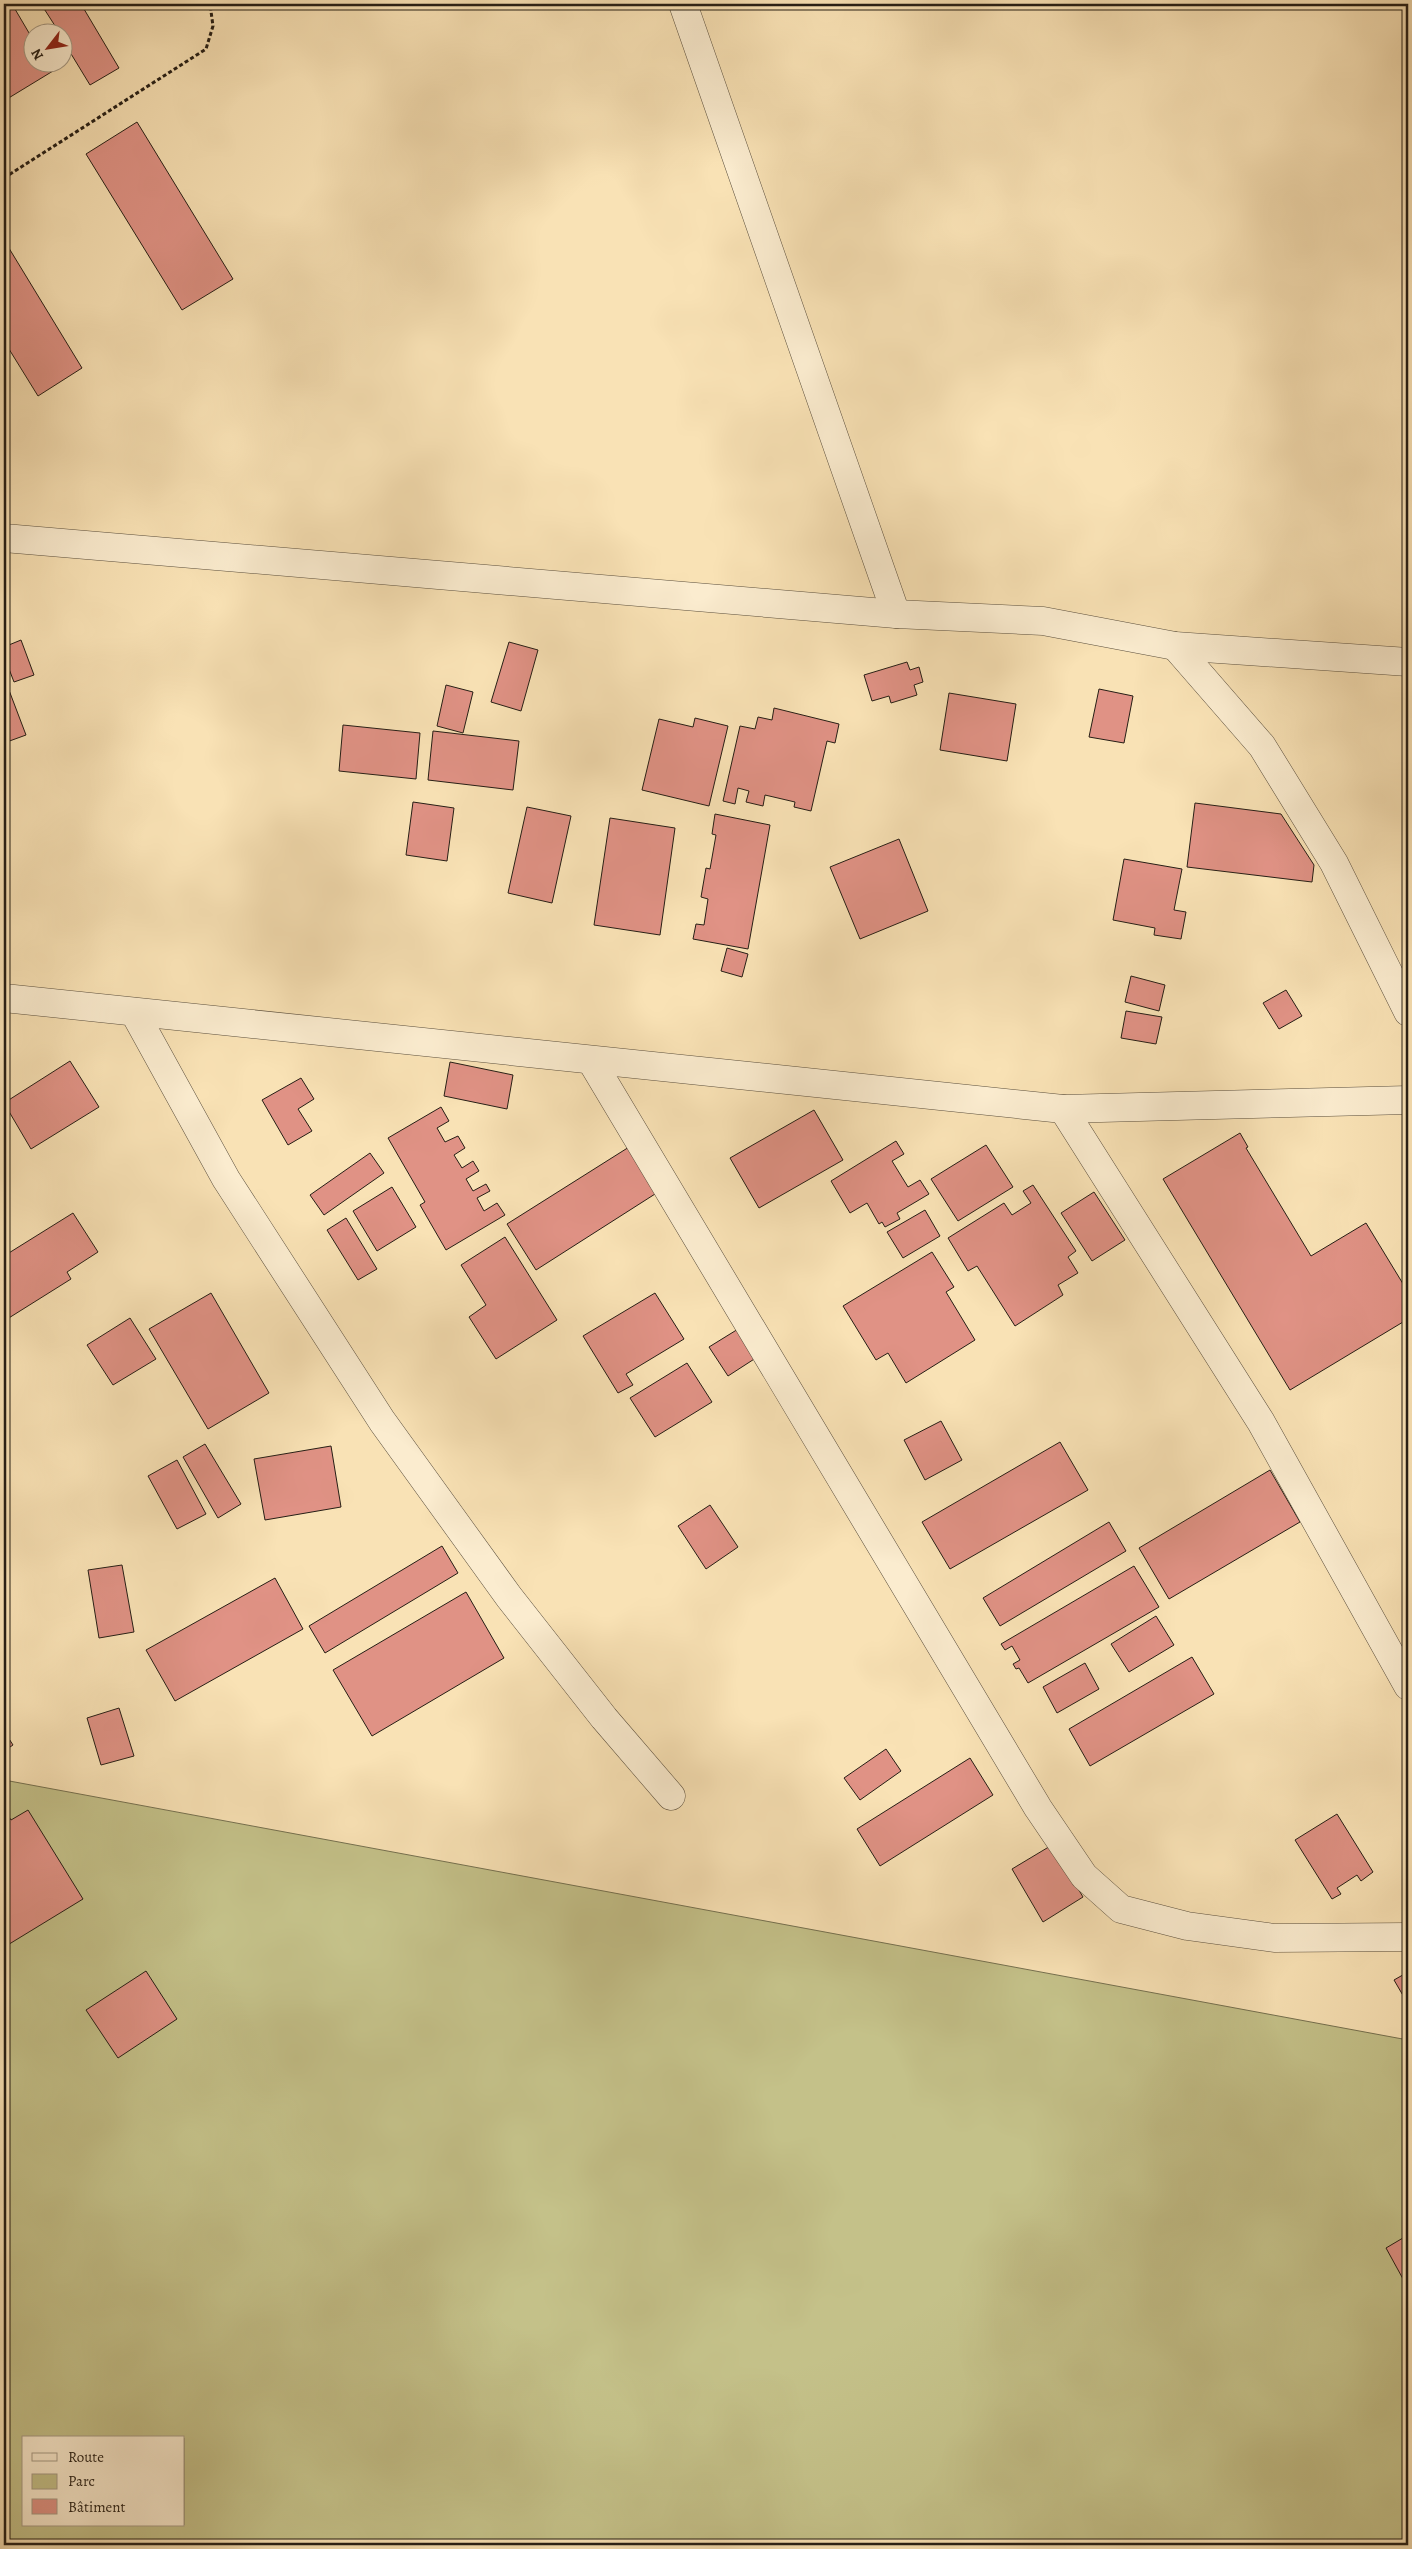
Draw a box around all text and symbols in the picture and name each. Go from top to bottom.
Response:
north arrow [22,22,72,72]
text: N [27,45,48,64]
legend [22,2436,185,2526]
text: Route [68,2447,104,2467]
text: Parc [68,2471,95,2491]
text: Bâtiment [68,2497,126,2517]

